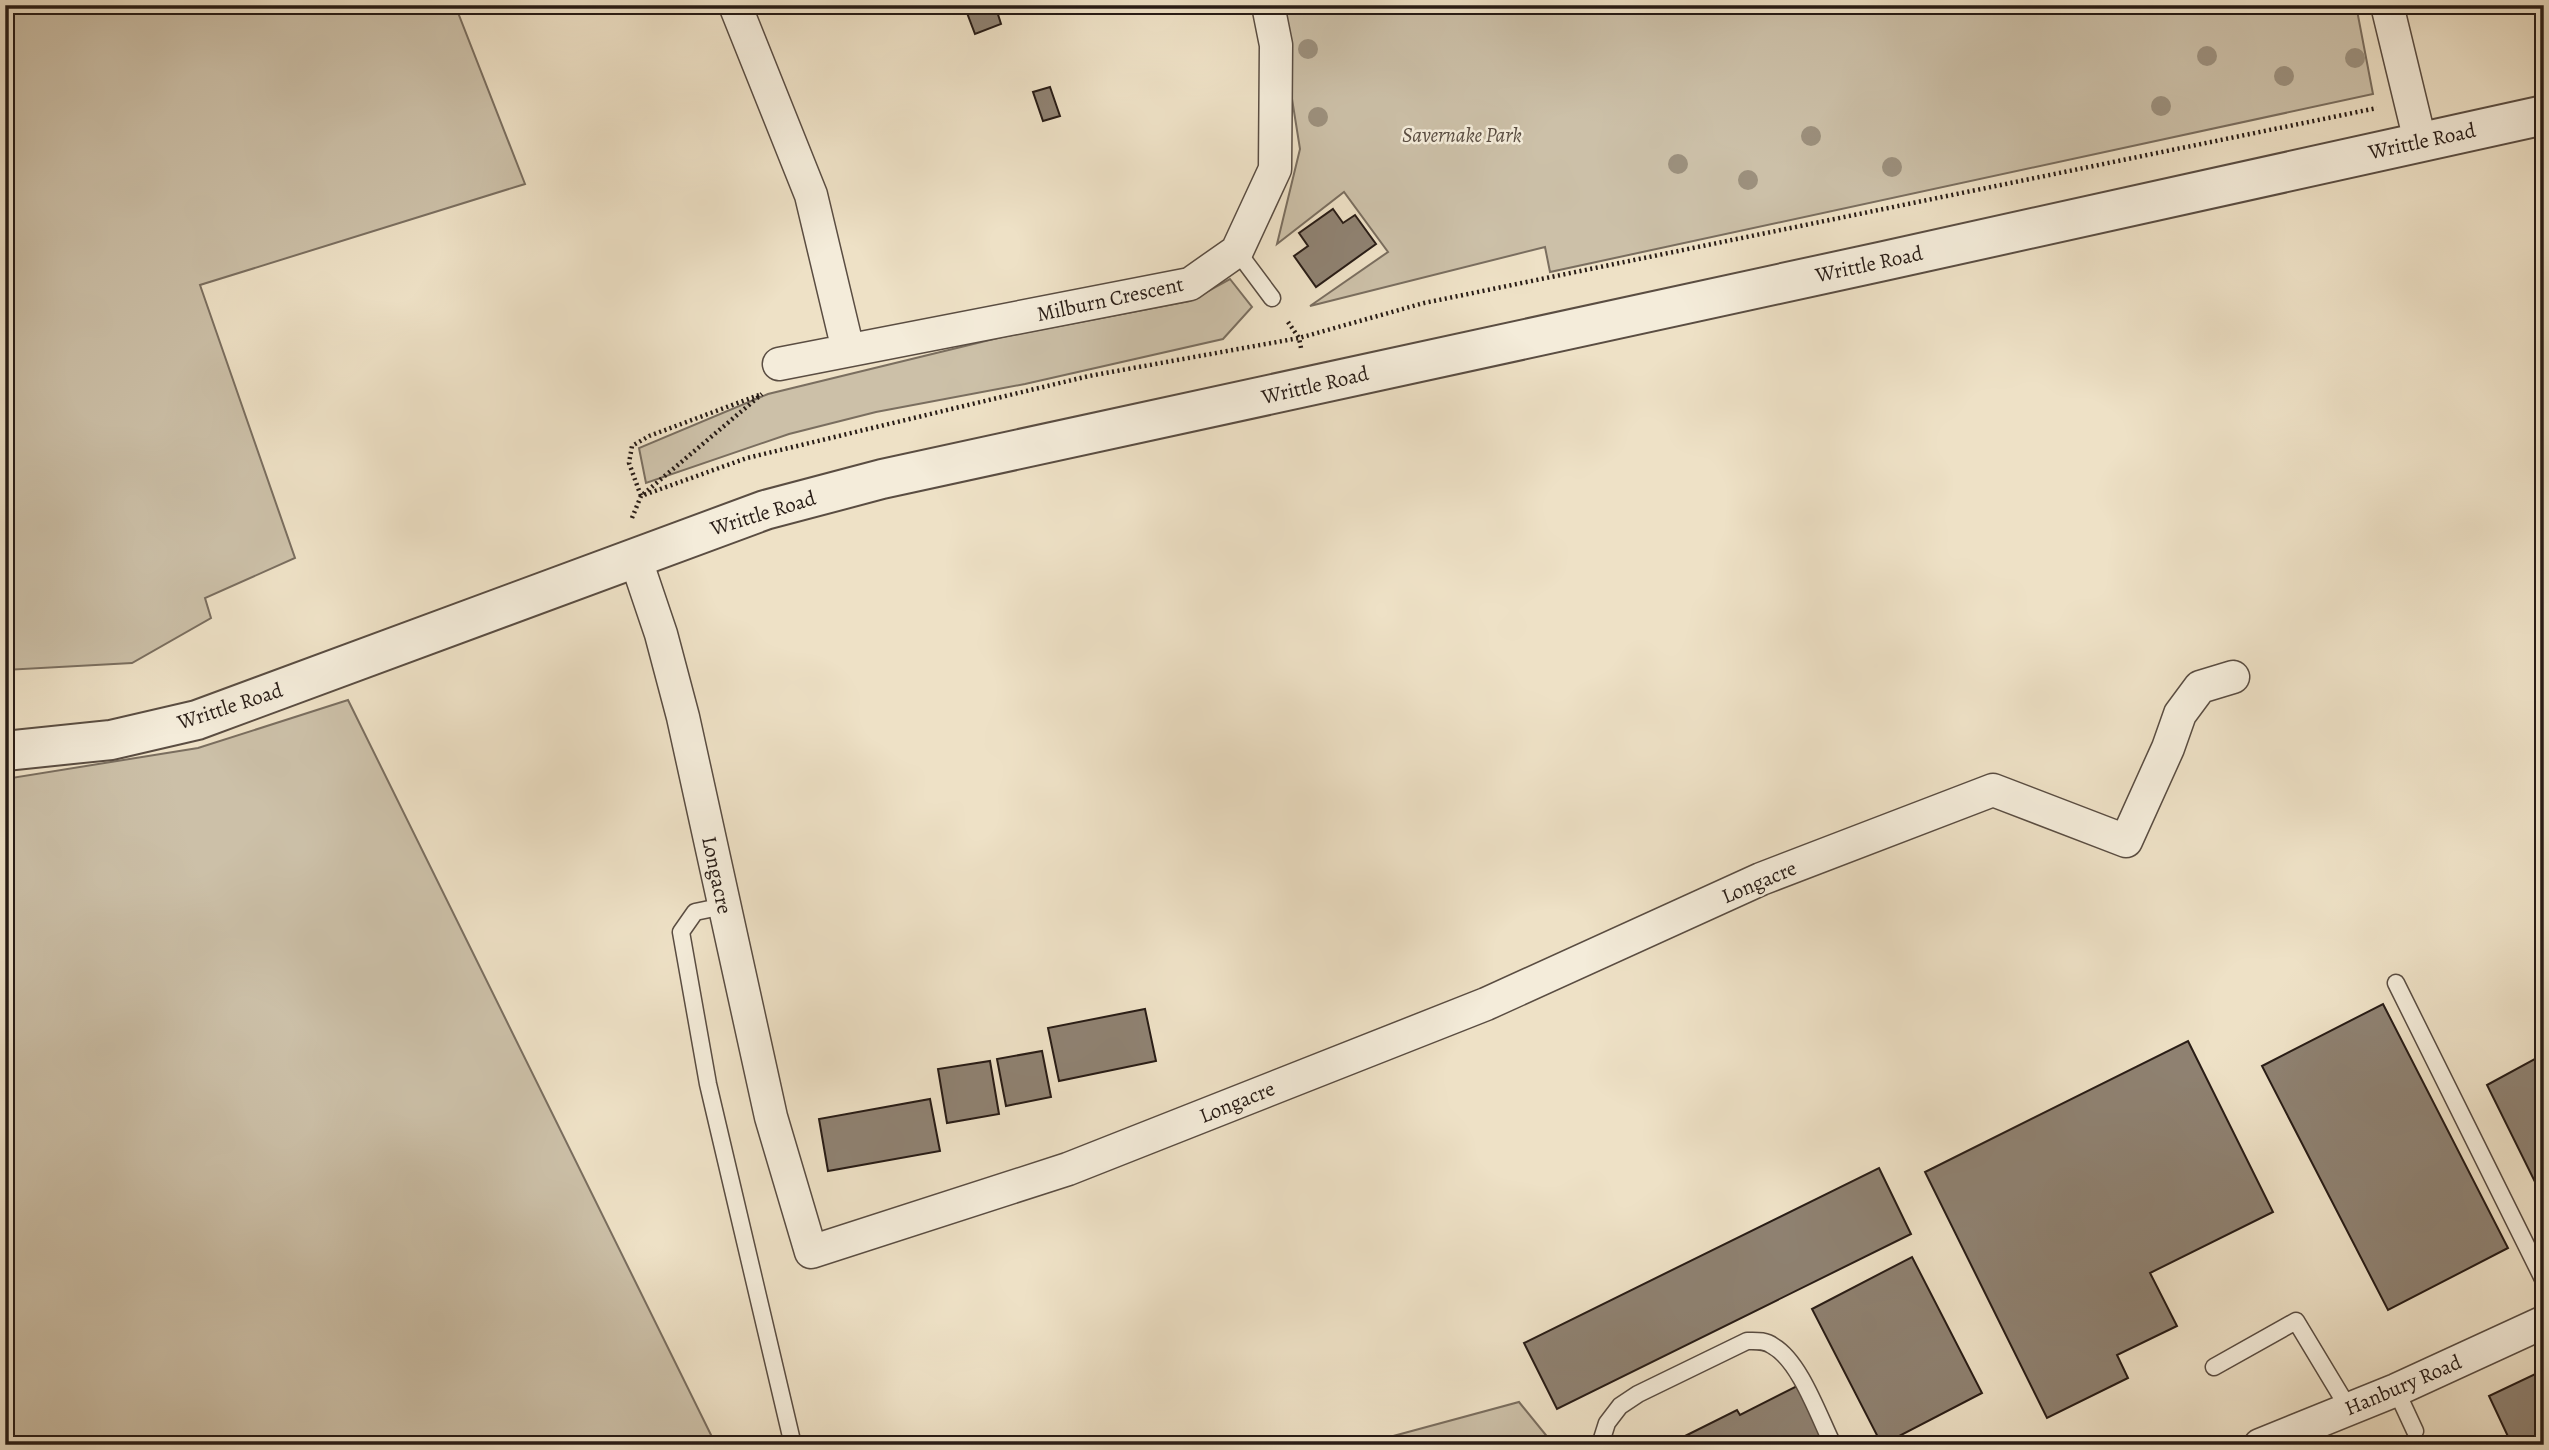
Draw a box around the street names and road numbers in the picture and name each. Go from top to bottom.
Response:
street label: Writtle Road [2365,116,2479,166]
street label: Writtle Road [1812,239,1926,289]
street label: Milburn Crescent [1034,270,1186,328]
street label: Writtle Road [1258,359,1372,411]
street label: Writtle Road [706,483,820,543]
street label: Writtle Road [173,676,287,736]
street label: Longacre [695,834,739,916]
street label: Longacre [1717,854,1801,910]
street label: Longacre [1195,1074,1279,1130]
street label: Hanbury Road [2340,1348,2466,1422]

